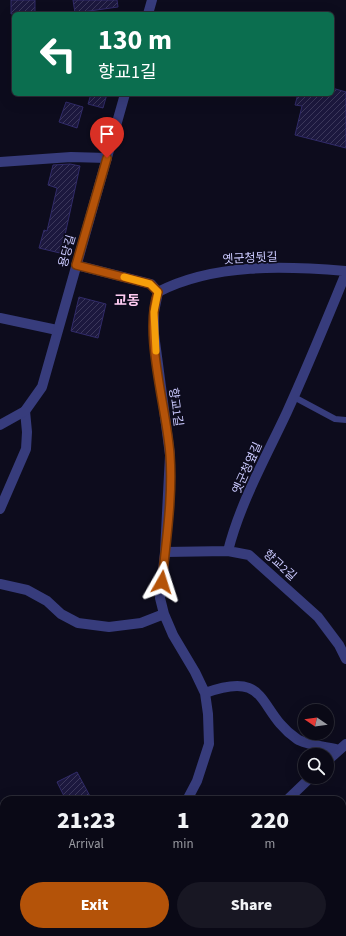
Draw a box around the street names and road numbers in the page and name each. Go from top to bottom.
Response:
street label: 용당길 [55,233,80,269]
street label: 옛군청뒷길 [222,249,278,268]
street label: 향교1길 [164,387,187,428]
street label: 옛군청옆길 [228,440,266,497]
street label: 향교2길 [259,546,300,585]

